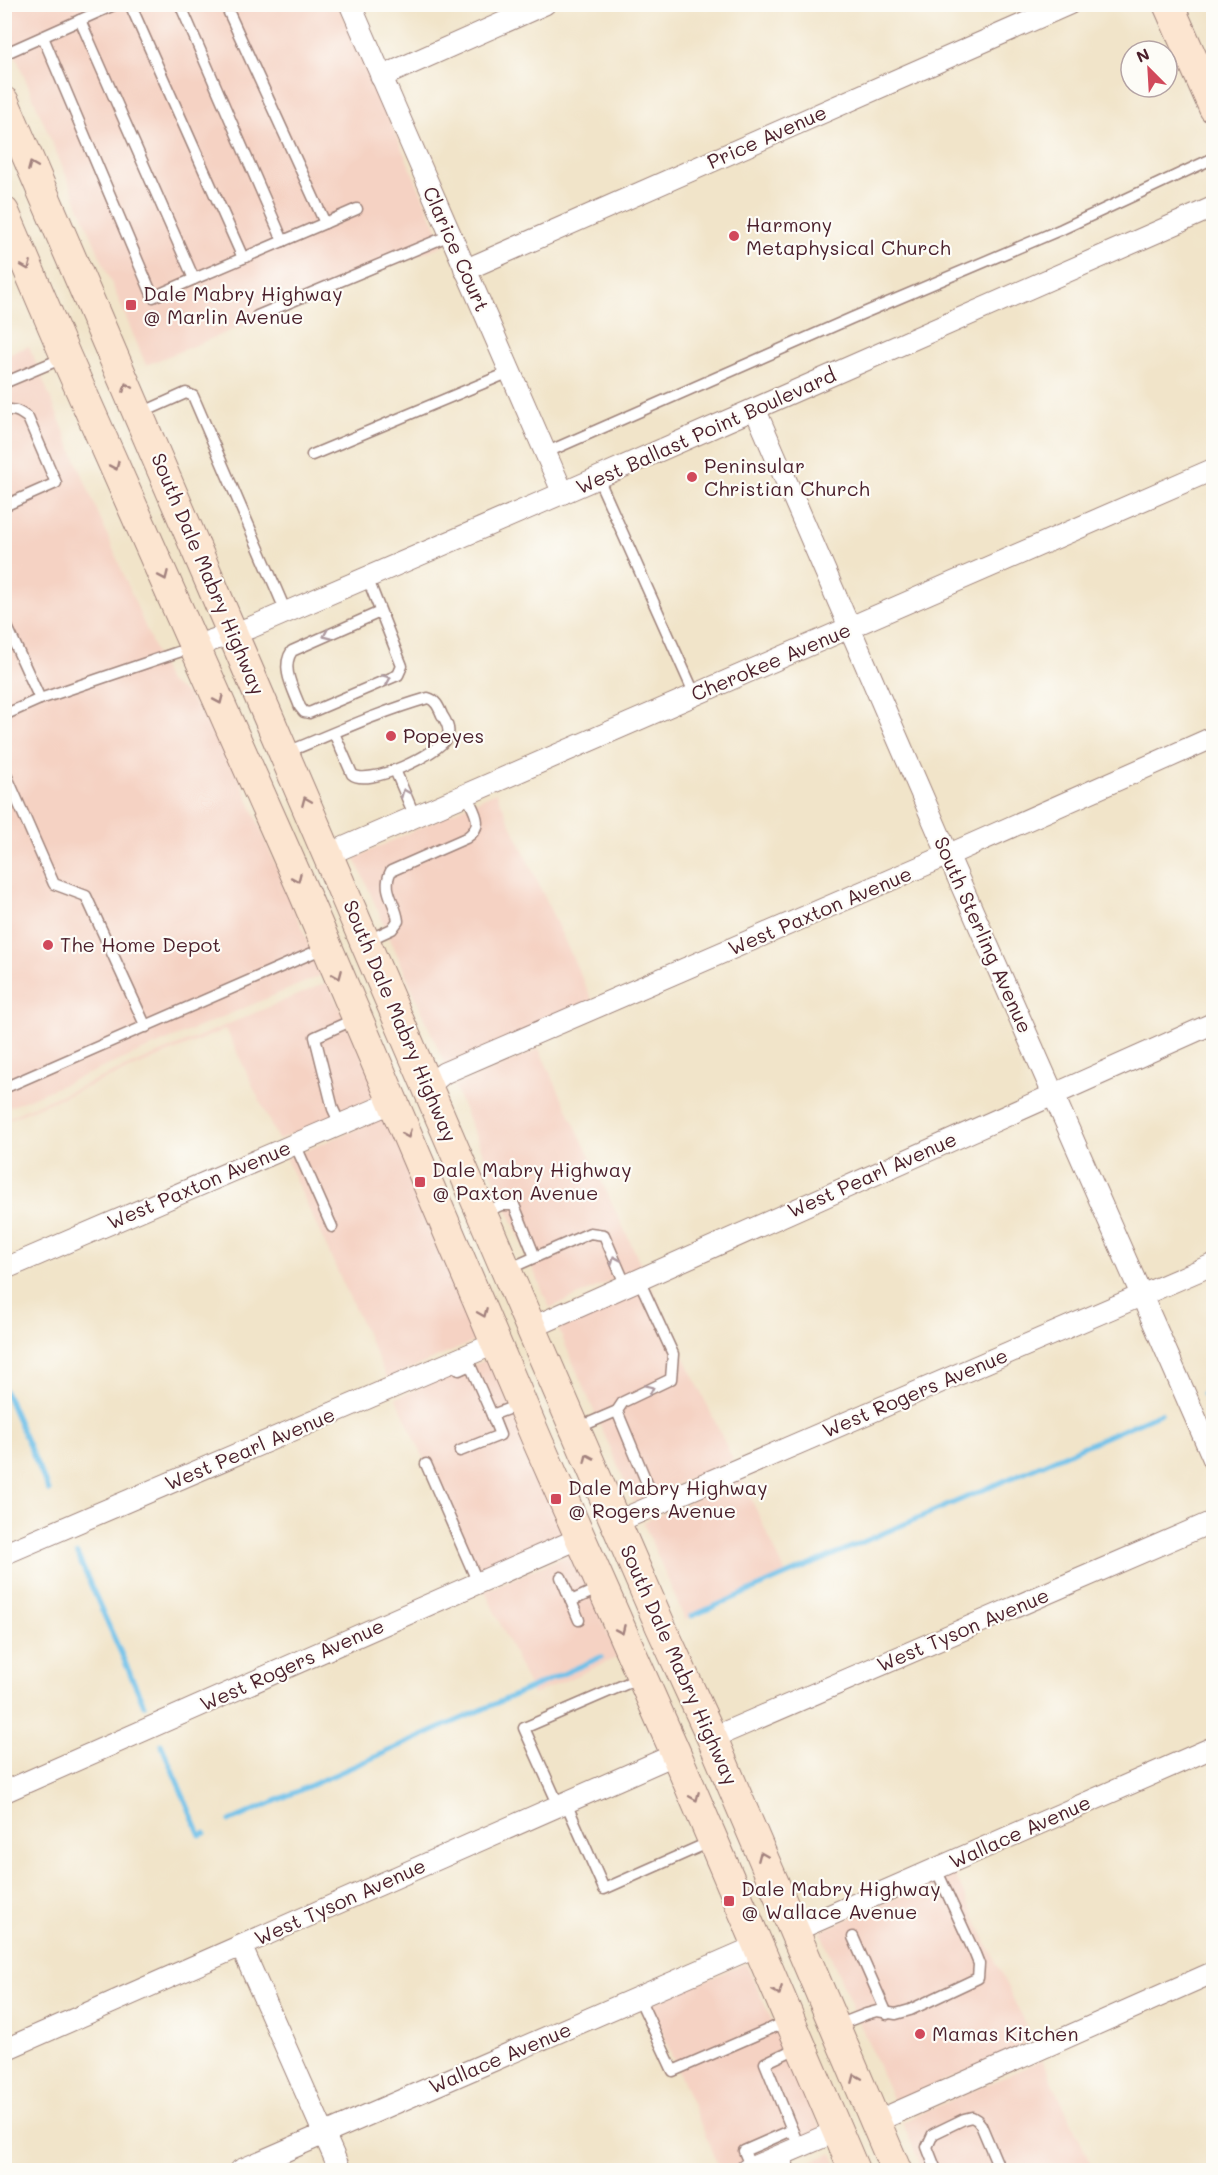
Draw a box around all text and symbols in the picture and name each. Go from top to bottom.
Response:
north arrow [1119,39,1179,99]
text: N [1133,43,1153,67]
street label: Price Avenue [703,98,830,174]
one-way arrow [27,161,39,172]
street label: Clarice Court [418,182,496,315]
place label: Harmony Metaphysical Church [746,211,951,260]
marker: Harmony Metaphysical Church [727,229,741,243]
one-way arrow [20,259,32,270]
place label: Dale Mabry Highway @ Marlin Avenue [143,280,343,329]
marker: Dale Mabry Highway @ Marlin Avenue [124,298,138,312]
street label: West Ballast Point Boulevard [571,361,840,499]
one-way arrow [122,382,134,393]
street label: South Dale Mabry Highway [146,449,272,698]
place label: Peninsular Christian Church [704,452,870,501]
one-way arrow [107,460,119,471]
marker: Peninsular Christian Church [685,470,699,484]
one-way arrow [156,570,168,581]
street label: Cherokee Avenue [687,616,854,706]
one-way arrow [322,628,333,640]
one-way arrow [381,675,392,687]
one-way arrow [211,694,223,705]
place label: Popeyes [403,722,484,748]
marker: Popeyes [384,729,398,743]
one-way arrow [400,789,412,800]
one-way arrow [301,796,313,807]
street label: South Sterling Avenue [929,832,1039,1037]
street label: West Paxton Avenue [724,860,915,961]
one-way arrow [290,872,302,883]
street label: South Dale Mabry Highway [338,896,464,1145]
place label: The Home Depot [60,931,221,957]
marker: The Home Depot [41,938,55,952]
one-way arrow [331,969,343,980]
street label: West Pearl Avenue [783,1125,960,1223]
one-way arrow [400,1127,412,1138]
street label: West Paxton Avenue [103,1134,294,1235]
place label: Dale Mabry Highway @ Paxton Avenue [432,1156,632,1205]
marker: Dale Mabry Highway @ Paxton Avenue [413,1175,427,1189]
one-way arrow [610,1256,622,1267]
one-way arrow [476,1307,488,1318]
street label: West Rogers Avenue [818,1341,1011,1443]
one-way arrow [644,1385,655,1397]
street label: West Pearl Avenue [160,1400,339,1496]
one-way arrow [583,1453,595,1464]
place label: Dale Mabry Highway @ Rogers Avenue [568,1474,768,1523]
marker: Dale Mabry Highway @ Rogers Avenue [549,1492,563,1506]
street label: South Dale Mabry Highway [615,1540,745,1789]
street label: West Tyson Avenue [873,1581,1053,1677]
street label: West Rogers Avenue [195,1612,388,1716]
one-way arrow [614,1624,626,1635]
street label: Wallace Avenue [945,1788,1094,1874]
one-way arrow [688,1791,700,1802]
street label: West Tyson Avenue [250,1852,429,1951]
one-way arrow [758,1852,770,1863]
place label: Dale Mabry Highway @ Wallace Avenue [741,1875,941,1924]
marker: Dale Mabry Highway @ Wallace Avenue [722,1894,736,1908]
one-way arrow [771,1984,783,1995]
street label: Wallace Avenue [424,2015,575,2099]
place label: Mamas Kitchen [932,2020,1078,2046]
marker: Mamas Kitchen [913,2027,927,2041]
one-way arrow [852,2073,864,2084]

